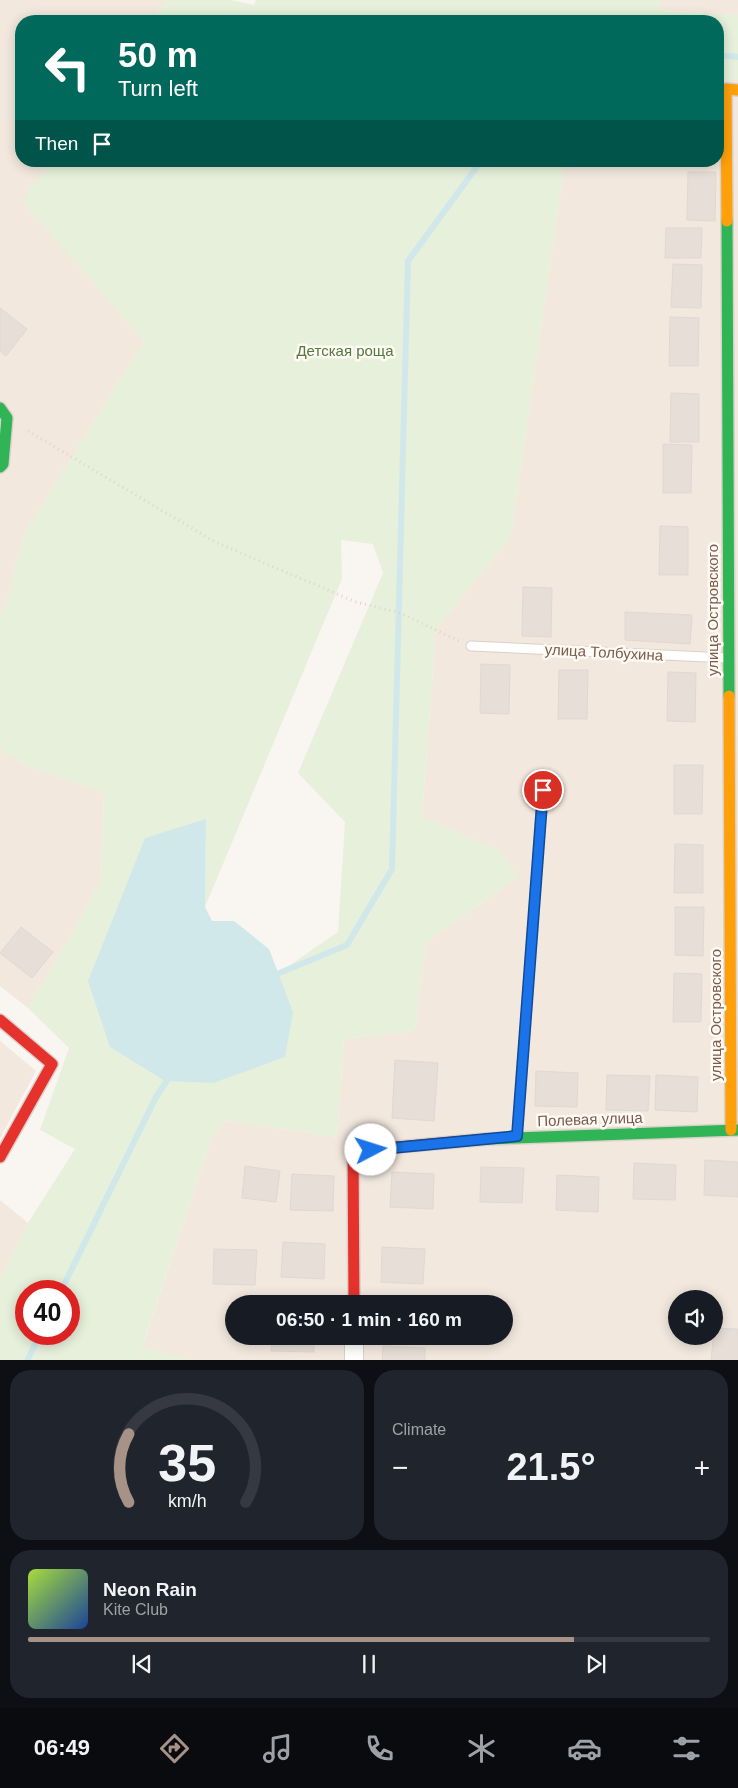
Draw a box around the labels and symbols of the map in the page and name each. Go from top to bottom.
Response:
park label: Детская роща [296,342,394,359]
street label: улица Островского [704,544,721,676]
street label: улица Толбухина [544,640,664,664]
pin [522,769,564,811]
street label: улица Островского [707,949,724,1081]
street label: Полевая улица [537,1109,644,1129]
position arrow [344,1123,396,1175]
speed limit sign: 40 [15,1280,80,1345]

